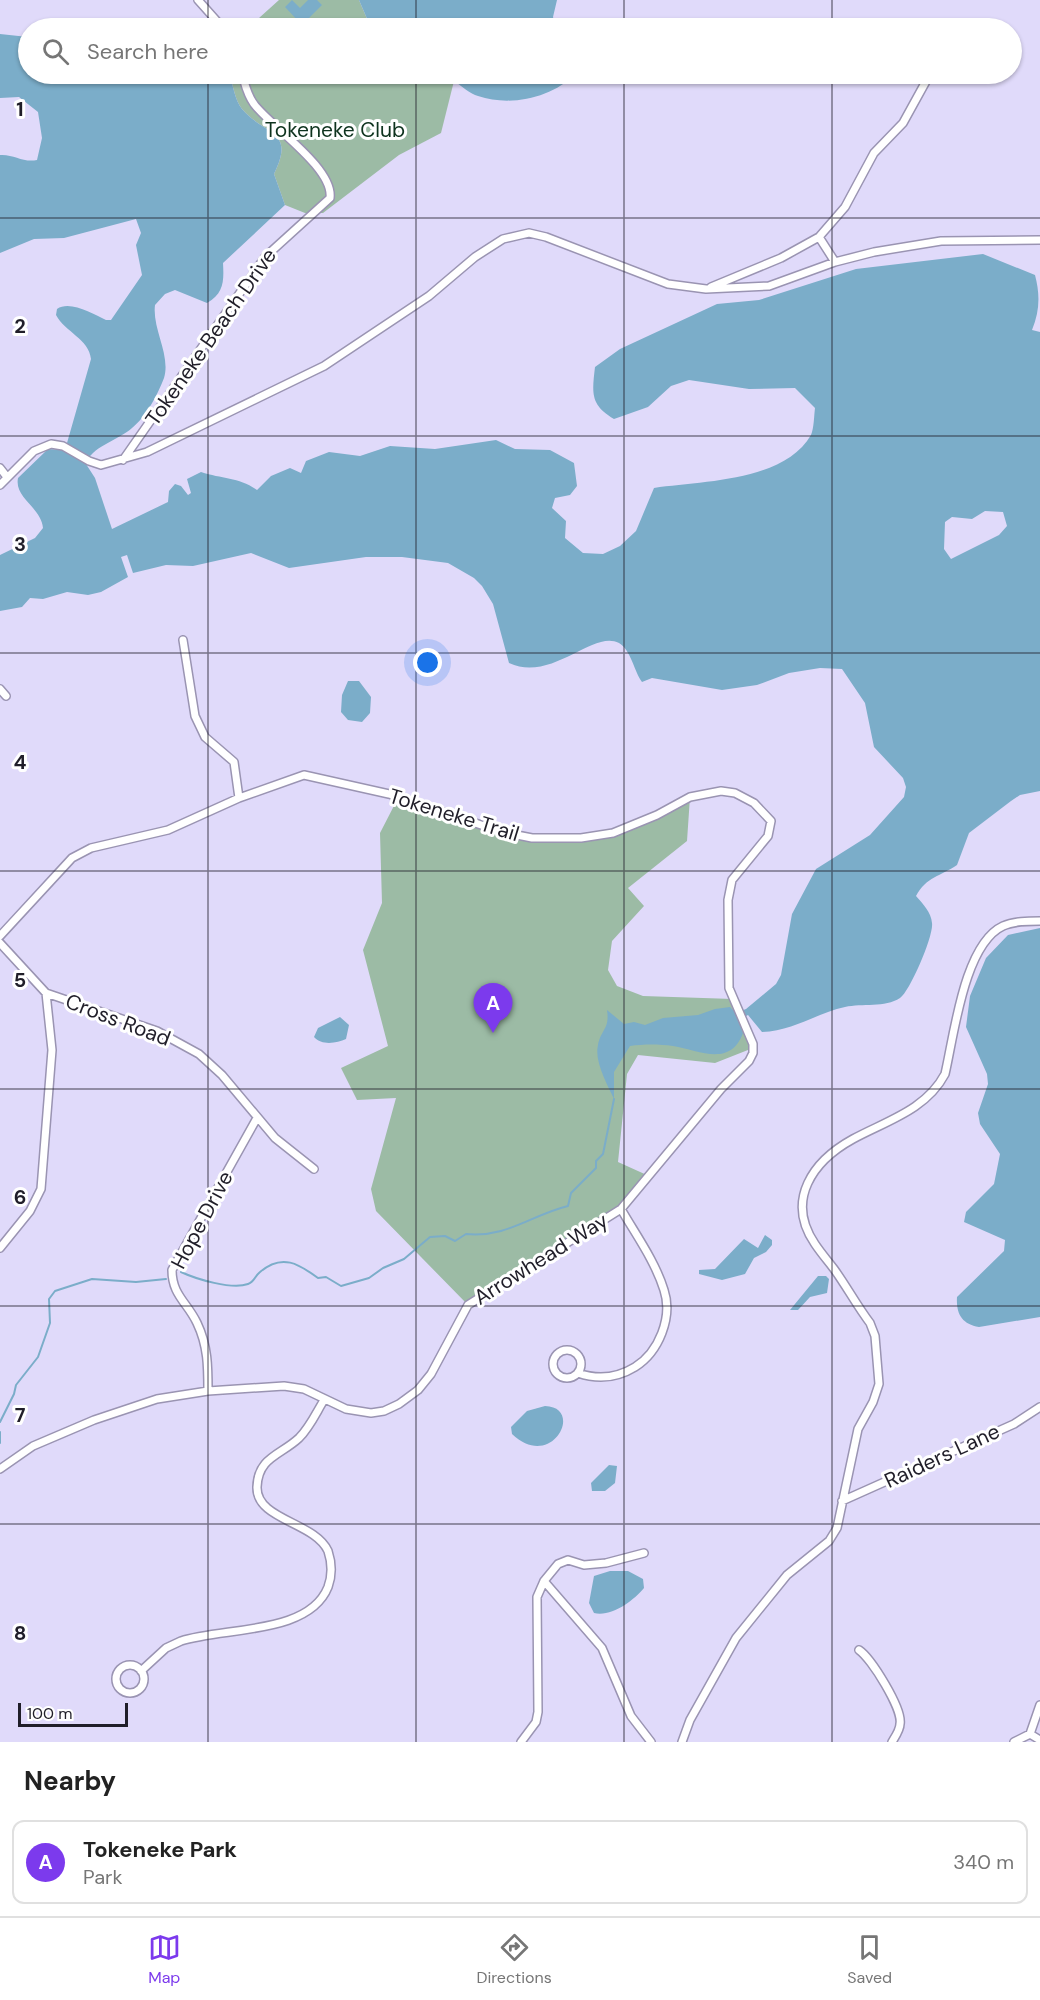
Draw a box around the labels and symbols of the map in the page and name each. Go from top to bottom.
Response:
text: 1 [16,96,24,122]
park label: Tokeneke Club [265,116,405,144]
street label: Tokeneke Beach Drive [139,243,283,431]
text: 2 [14,313,26,339]
text: 3 [14,531,26,557]
your location [413,648,442,677]
text: 4 [14,749,27,775]
street label: Tokeneke Trail [385,782,523,848]
text: 5 [14,967,26,993]
pin: A [474,984,512,1033]
street label: Cross Road [61,987,175,1053]
street label: Hope Drive [164,1166,240,1274]
text: 6 [14,1184,26,1210]
street label: Arrowhead Way [469,1206,614,1312]
text: 7 [15,1402,26,1428]
street label: Raiders Lane [880,1417,1004,1495]
text: 8 [14,1620,26,1646]
scale bar [18,1700,128,1728]

